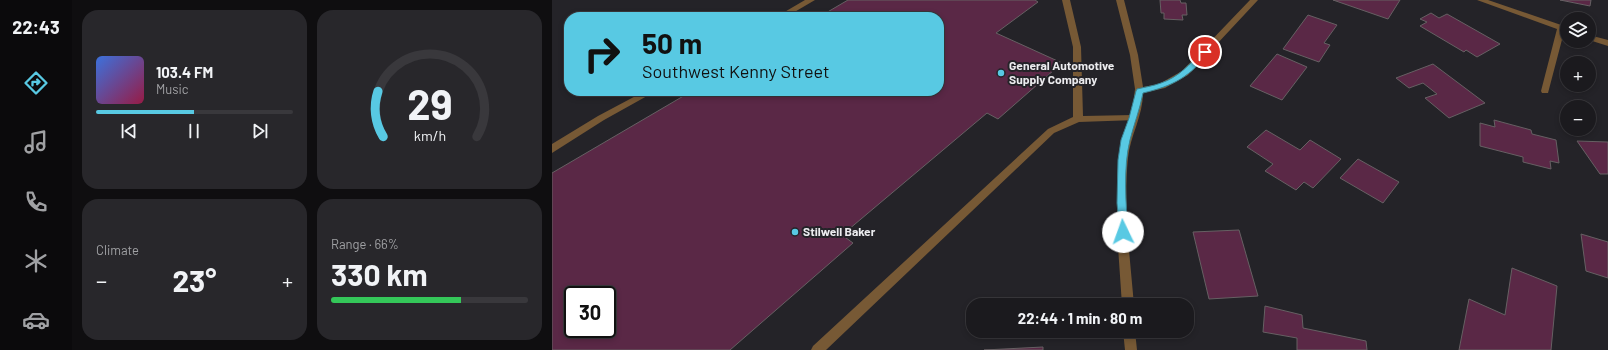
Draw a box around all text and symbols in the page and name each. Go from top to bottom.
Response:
map controls [1560,12,1596,136]
button: layers [1560,12,1596,48]
text: 22:43 [12,16,60,38]
text: 50 m [642,26,702,60]
icon: right [576,28,628,80]
pin [1188,35,1222,69]
icon: arrive [1194,41,1216,63]
button: + [1560,56,1596,92]
place label: General Automotive Supply Company [1009,58,1115,86]
text: Southwest Kenny Street [642,60,830,82]
text: 103.4 FM [156,63,213,81]
marker: General Automotive Supply Company [996,68,1006,78]
icon: directions [22,69,50,97]
text: 29 [407,78,452,128]
text: Music [156,81,189,97]
button: − [1560,100,1596,136]
icon: previous [118,120,140,142]
icon: pause [183,120,205,142]
icon: next [249,120,271,142]
text: km/h [413,127,446,144]
icon: music [22,128,50,156]
icon: phone [22,188,50,216]
position arrow [1102,211,1144,253]
place label: Stilwell Baker [803,224,876,238]
marker: Stilwell Baker [790,227,800,237]
text: Range · 66% [331,236,399,252]
text: Climate [96,242,139,258]
icon: climate [22,247,50,275]
text: 330 km [331,256,428,292]
text: 23° [173,262,216,298]
text: − [96,267,107,293]
text: + [282,267,293,293]
speed limit sign: 30 [564,286,616,338]
icon: car [22,306,50,334]
text: 22:44 · 1 min · 80 m [1018,309,1142,327]

